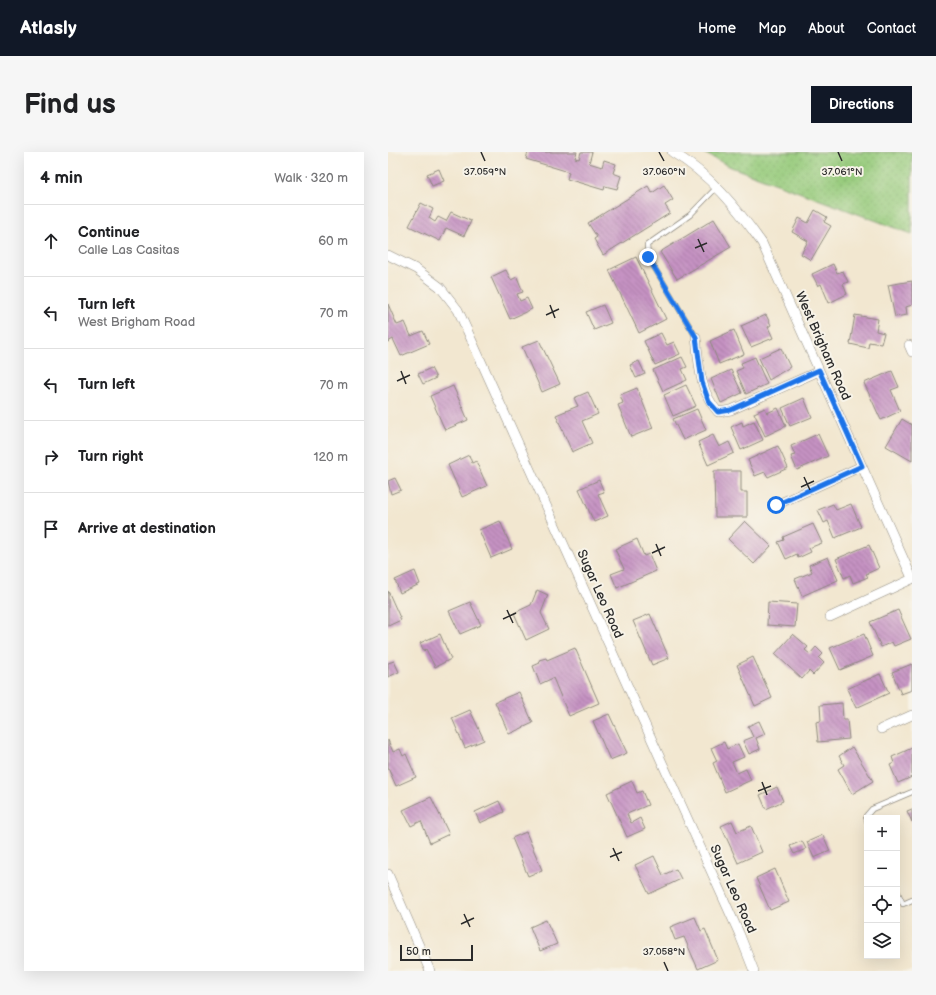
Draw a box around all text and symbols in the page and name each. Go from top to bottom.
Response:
text: Atlasly [20,17,77,40]
text: Home [698,20,736,37]
text: Map [758,20,786,37]
text: About [808,20,845,37]
text: Contact [867,20,916,37]
button: Directions [811,86,912,123]
text: Find us [24,88,116,121]
text: 37.059°N [464,166,506,178]
text: 37.060°N [642,166,686,178]
text: 37.061°N [822,166,863,178]
text: 4 min [40,168,83,188]
text: Walk · 320 m [274,170,348,186]
text: Continue [78,223,140,242]
icon: ahead [40,230,62,252]
text: 60 m [318,233,348,249]
text: Calle Las Casitas [78,242,179,258]
route end [639,248,657,266]
street label: West Brigham Road [792,289,854,403]
text: Turn left [78,295,135,314]
icon: left [40,302,62,324]
text: 70 m [320,305,348,321]
text: West Brigham Road [78,314,195,330]
icon: left [40,374,62,396]
text: Turn left [78,375,135,394]
text: 70 m [320,377,348,393]
icon: right [40,446,62,468]
text: Turn right [78,447,143,466]
text: 120 m [313,449,348,465]
route start [767,496,785,514]
icon: arrive [40,518,62,540]
text: Arrive at destination [78,519,216,538]
street label: Sugar Leo Road [573,547,627,641]
map controls [864,815,900,959]
button: + [864,815,900,851]
street label: Sugar Leo Road [706,842,760,936]
button: − [864,851,900,887]
button: locate [864,887,900,923]
button: layers [864,923,900,959]
scale bar [400,943,473,962]
text: 50 m [406,945,431,958]
text: 37.058°N [643,946,685,958]

